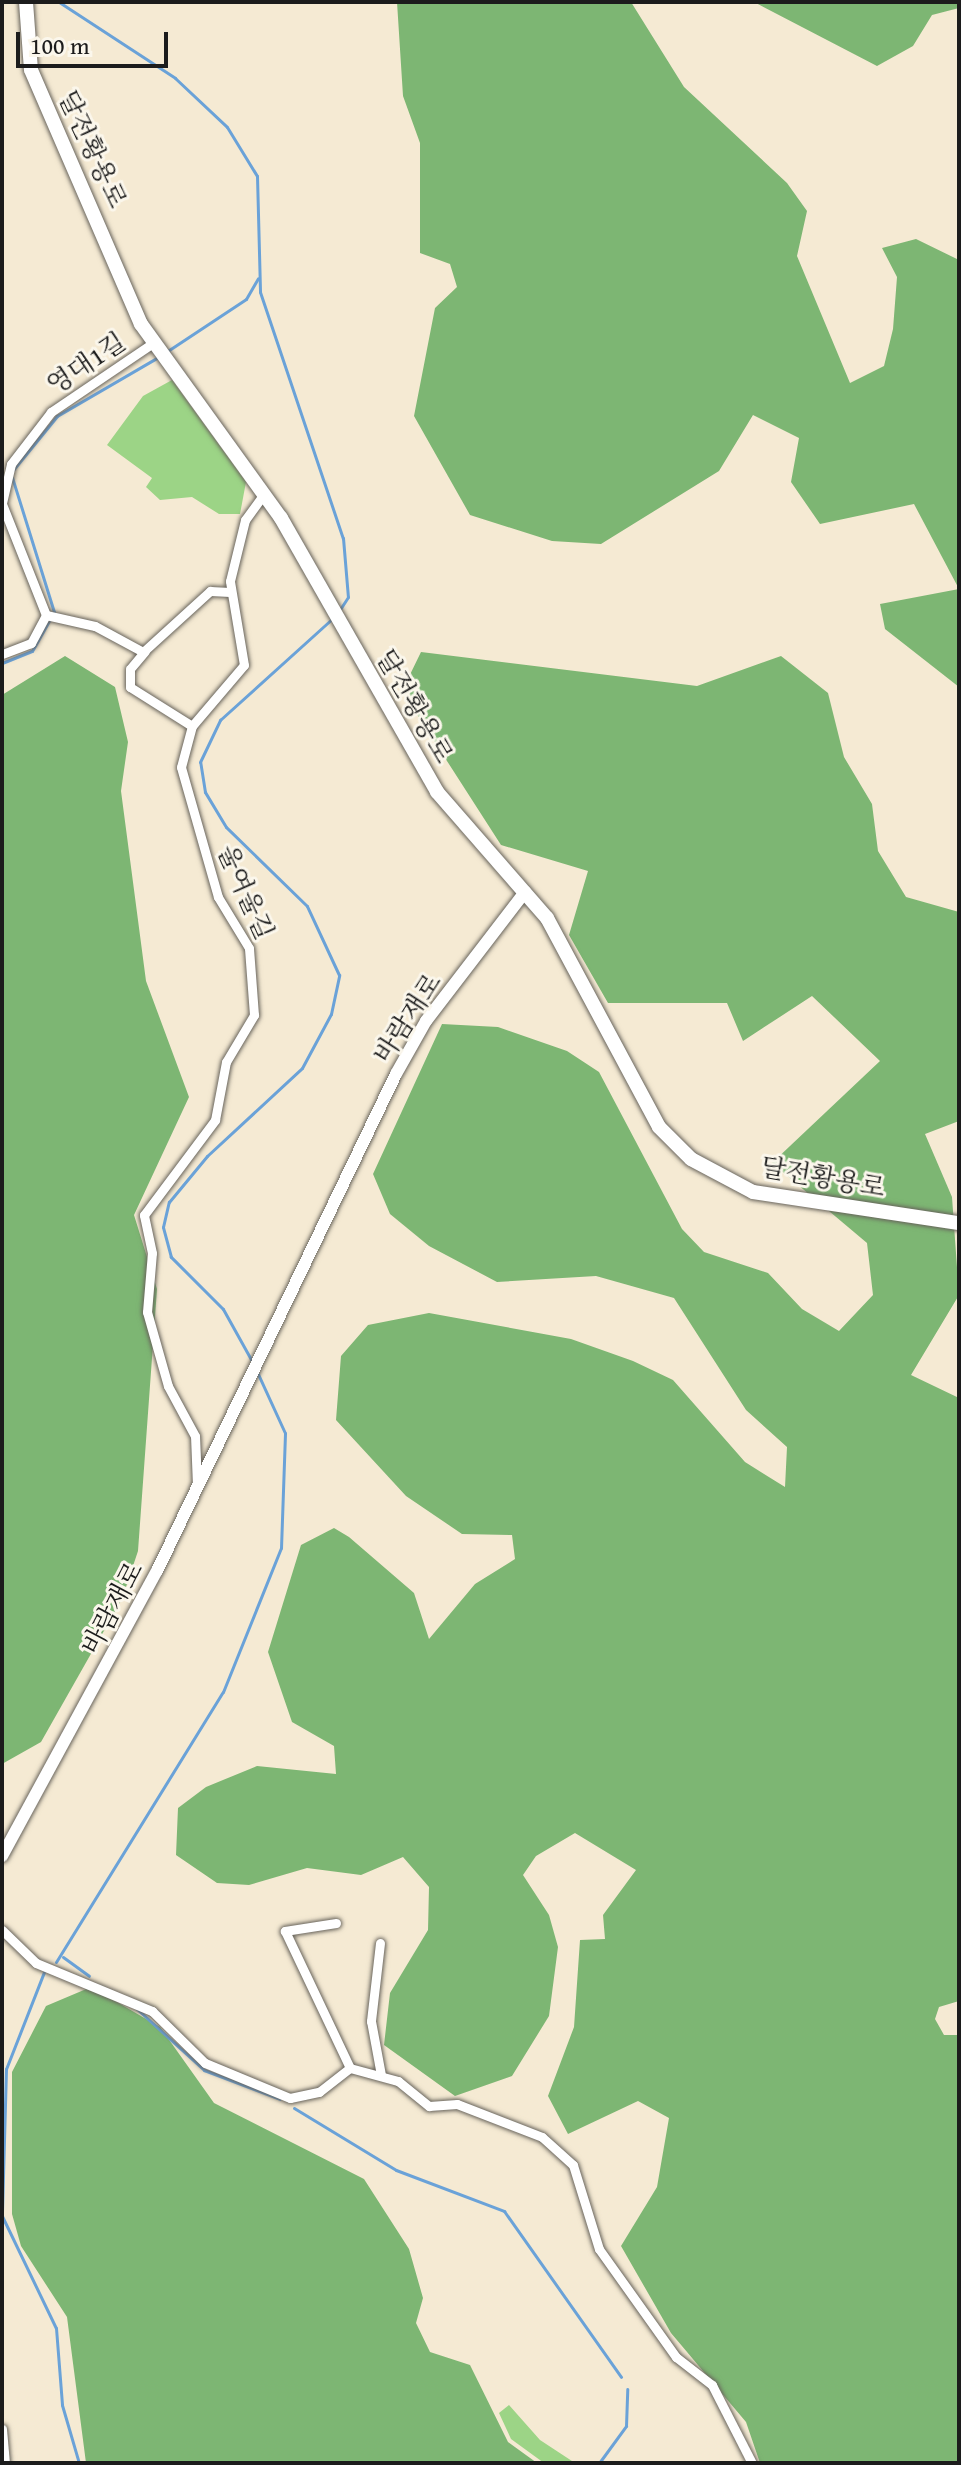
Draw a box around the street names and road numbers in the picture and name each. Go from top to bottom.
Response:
street label: 달전황용로 [52,86,134,212]
street label: 영대1길 [41,326,131,400]
street label: 달전황용로 [370,644,460,768]
street label: 울여울길 [211,840,281,944]
street label: 바람재로 [367,967,447,1069]
street label: 달전황용로 [758,1151,888,1203]
street label: 바람재로 [75,1556,149,1660]

